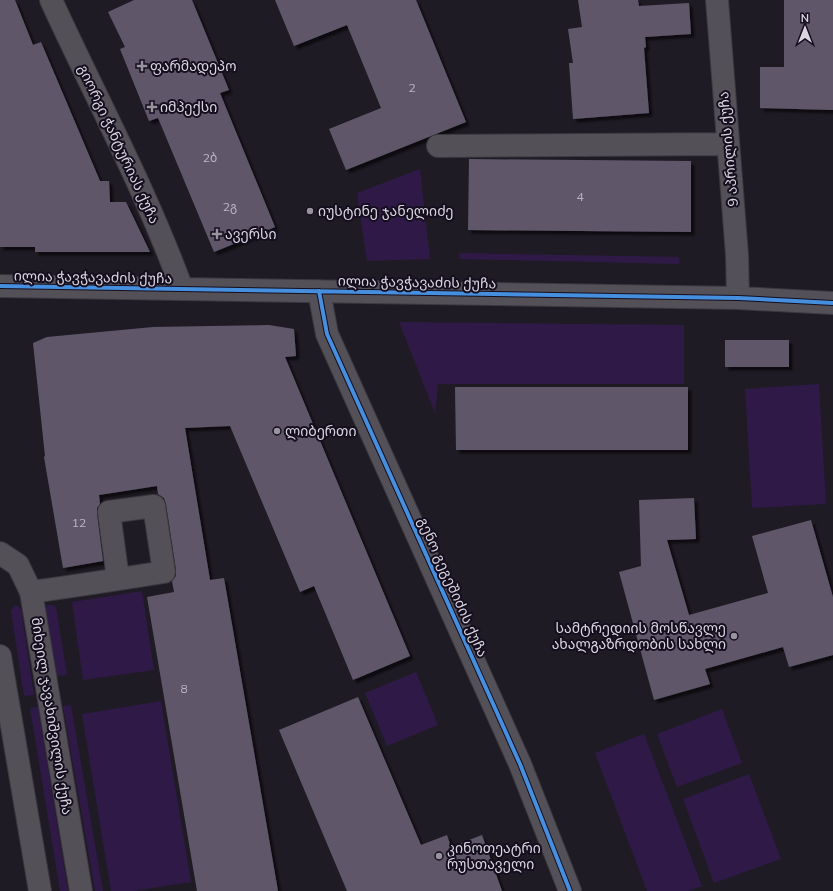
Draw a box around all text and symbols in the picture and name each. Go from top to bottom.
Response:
north arrow [785,8,825,48]
text: N [801,11,809,25]
place label: ფარმადეპო [150,57,236,75]
marker: ფარმადეპო [137,61,147,71]
street label: გიორგი ჭანტურიას ქუჩა [74,62,164,226]
house number: 2 [408,80,416,95]
street label: 9 აპრილის ქუჩა [714,91,742,207]
place label: იმპექსი [160,98,217,116]
marker: იმპექსი [147,102,157,112]
house number: 2ბ [203,150,217,165]
house number: 4 [576,189,584,204]
house number: 2გ [223,199,237,214]
place label: იუსტინე ჯანელიძე [318,202,454,220]
marker: იუსტინე ჯანელიძე [305,206,315,216]
place label: ავერსი [225,225,277,243]
marker: ავერსი [212,229,222,239]
street label: ილია ჭავჭავაძის ქუჩა [14,267,172,287]
street label: ილია ჭავჭავაძის ქუჩა [338,272,496,292]
place label: ლიბერთი [285,422,356,440]
marker: ლიბერთი [272,426,282,436]
street label: გენო გეგეშიძის ქუჩა [414,514,492,660]
house number: 12 [72,515,86,530]
street label: მიხეილ ჯავახიშვილის ქუჩა [27,616,77,816]
place label: სამტრედიის მოსწავლე ახალგაზრდობის სახლი [552,619,726,653]
marker: სამტრედიის მოსწავლე ახალგაზრდობის სახლი [729,631,739,641]
house number: 8 [180,681,188,696]
place label: კინოთეატრი რუსთაველი [447,839,541,873]
marker: კინოთეატრი რუსთაველი [434,851,444,861]

